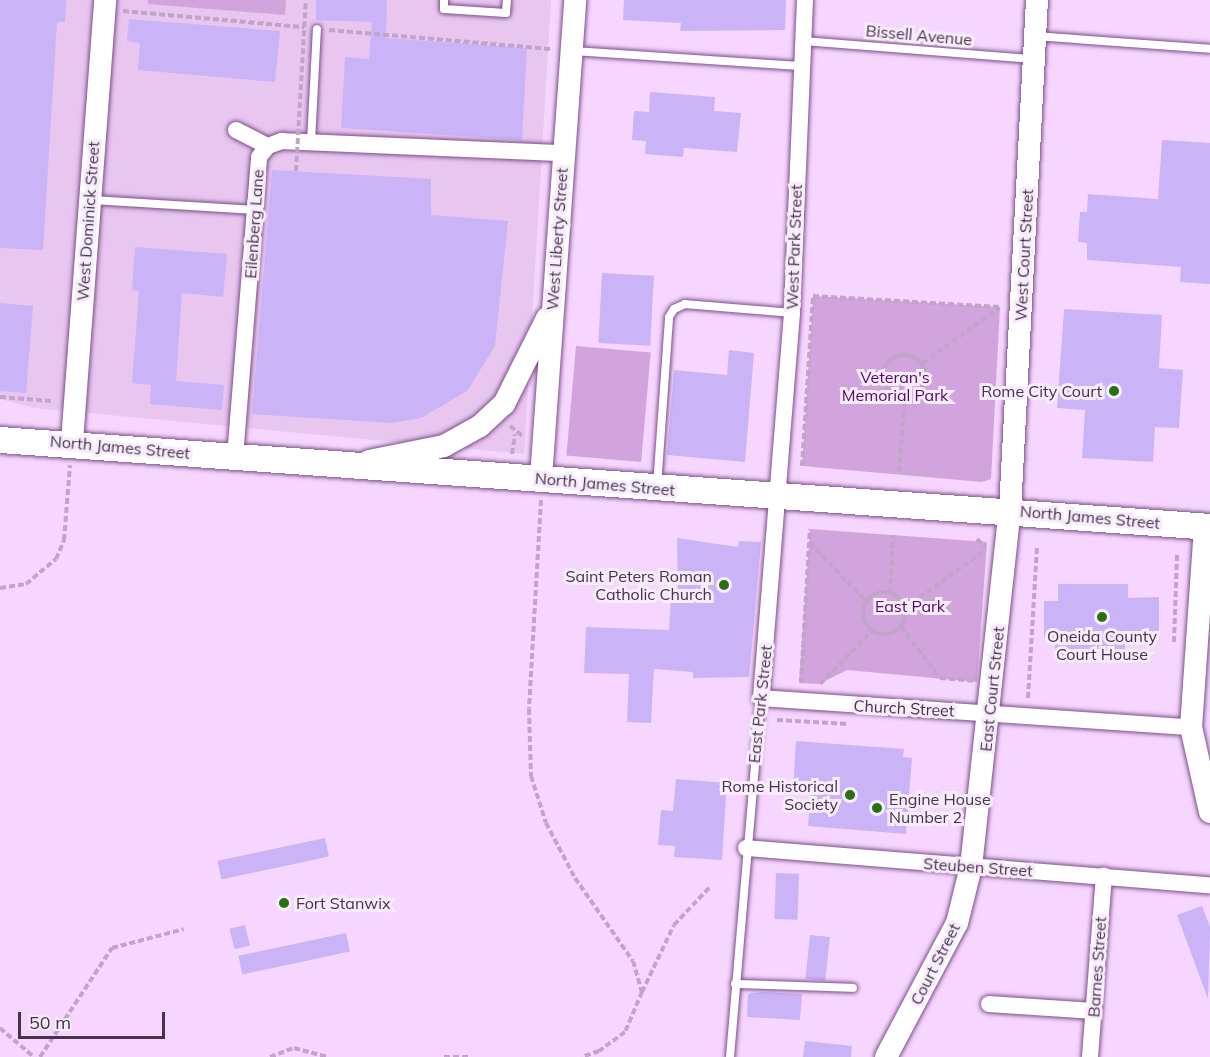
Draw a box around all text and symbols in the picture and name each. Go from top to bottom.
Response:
street label: Bissell Avenue [865,21,973,49]
street label: West Dominick Street [73,141,103,301]
street label: West Liberty Street [542,167,572,311]
street label: Eilenberg Lane [241,169,267,279]
street label: West Park Street [782,184,806,310]
street label: West Court Street [1011,188,1037,322]
park label: Veteran's Memorial Park [842,367,948,405]
place label: Rome City Court [981,381,1102,401]
marker: Rome City Court [1107,384,1121,398]
street label: North James Street [49,431,191,463]
street label: North James Street [534,468,676,500]
street label: North James Street [1019,501,1161,533]
place label: Saint Peters Roman Catholic Church [566,566,712,604]
marker: Saint Peters Roman Catholic Church [717,578,731,592]
park label: East Park [875,596,945,616]
marker: Oneida County Court House [1095,610,1109,624]
street label: East Court Street [976,626,1008,752]
place label: Oneida County Court House [1047,626,1157,664]
street label: East Park Street [744,644,776,764]
street label: Church Street [853,696,955,720]
place label: Rome Historical Society [722,776,838,814]
marker: Rome Historical Society [843,788,857,802]
place label: Engine House Number 2 [889,789,991,827]
marker: Engine House Number 2 [870,801,884,815]
street label: Steuben Street [923,854,1033,880]
place label: Fort Stanwix [296,893,391,913]
marker: Fort Stanwix [277,896,291,910]
street label: Barnes Street [1084,916,1110,1018]
street label: Court Street [906,920,964,1008]
scale bar [21,1000,168,1038]
text: 50 m [29,1011,71,1034]

